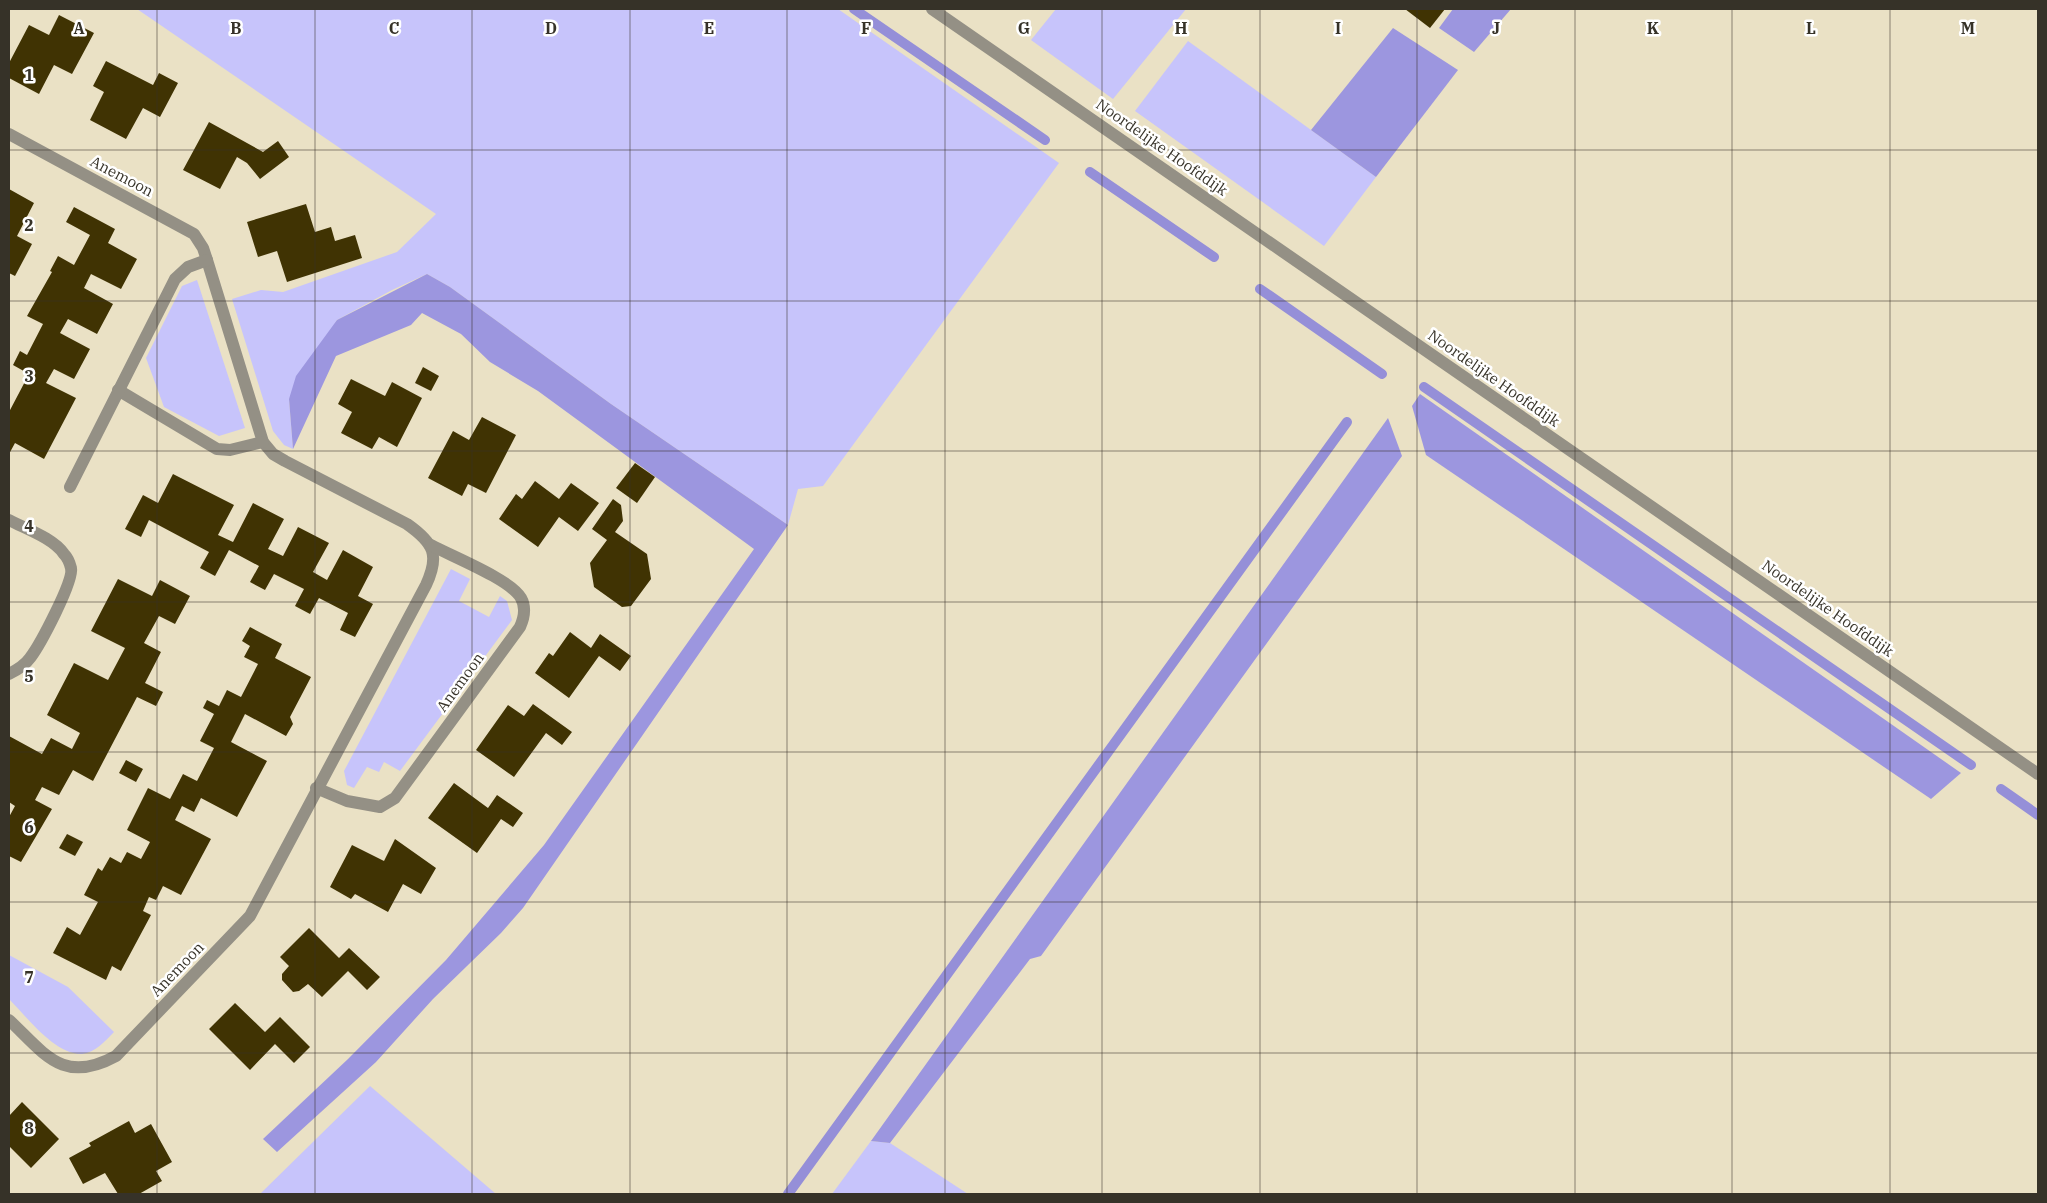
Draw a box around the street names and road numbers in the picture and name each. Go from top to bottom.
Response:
street label: Noordelijke Hoofddijk [1092,94,1232,200]
street label: Anemoon [87,151,157,201]
street label: Noordelijke Hoofddijk [1424,325,1564,431]
street label: Noordelijke Hoofddijk [1758,555,1898,661]
street label: Anemoon [432,648,488,715]
street label: Anemoon [146,937,208,1000]

